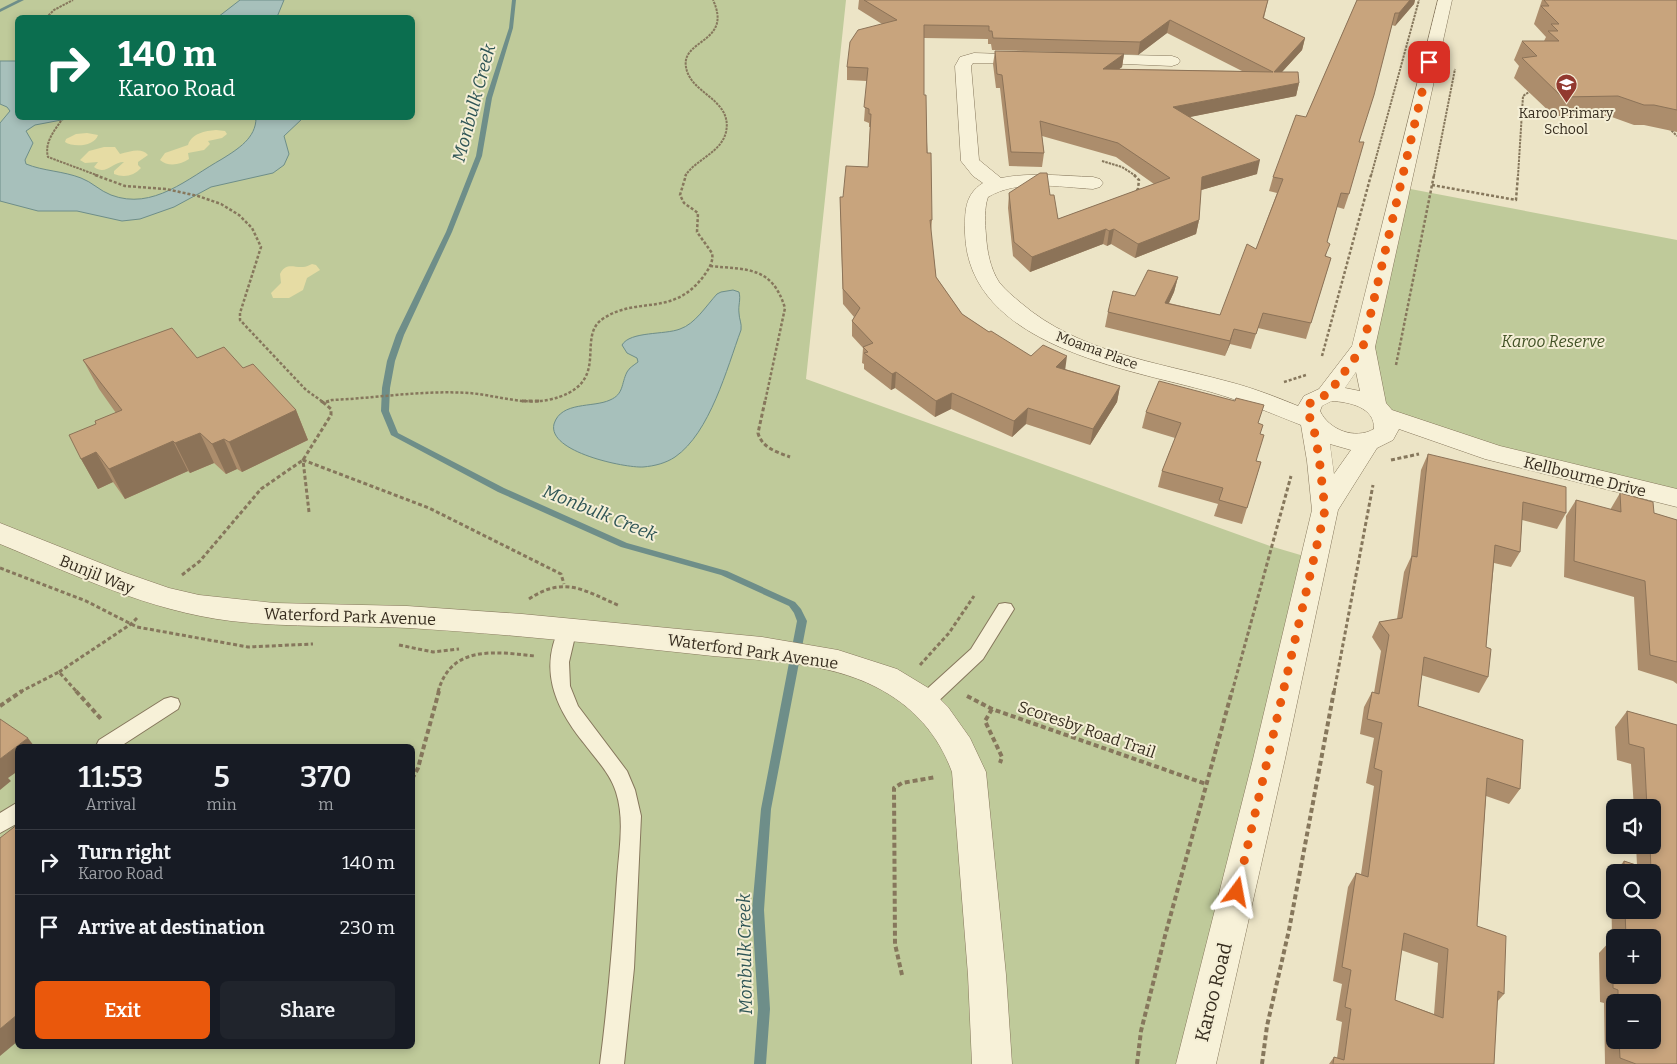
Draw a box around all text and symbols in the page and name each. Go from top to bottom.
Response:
text: 140 m [118,33,216,75]
icon: right [35,35,100,100]
water label: Monbulk Creek [448,41,500,164]
pin [1408,41,1450,83]
icon: arrive [1415,48,1443,76]
school or university icon: Karoo Primary School [1554,73,1578,104]
text: Karoo Road [118,75,235,102]
place label: Karoo Primary School [1519,105,1614,138]
street label: Moama Place [1054,328,1140,373]
park label: Karoo Reserve [1501,332,1605,351]
street label: Kellbourne Drive [1522,452,1648,501]
water label: Monbulk Creek [540,480,660,546]
street label: Bunjil Way [57,551,137,598]
street label: Waterford Park Avenue [264,604,436,629]
street label: Waterford Park Avenue [666,630,840,673]
street label: Scoresby Road Trail [1015,697,1159,762]
text: 11:53 [78,759,143,795]
text: 5 [214,759,230,795]
text: 370 [300,759,352,795]
text: Arrival [85,795,136,814]
text: min [207,795,237,814]
text: m [318,795,333,814]
map controls [1606,799,1661,1049]
button: sound [1606,799,1661,854]
text: Turn right [78,841,171,864]
icon: right [35,848,63,876]
text: 140 m [342,851,395,874]
text: Karoo Road [78,864,163,883]
button: search [1606,864,1661,919]
position arrow [1210,865,1262,917]
water label: Monbulk Creek [733,893,757,1015]
icon: arrive [35,913,63,941]
text: Arrive at destination [78,916,265,939]
text: 230 m [340,916,395,939]
button: + [1606,929,1661,984]
street label: Karoo Road [1190,940,1237,1044]
button: Exit [35,981,210,1039]
button: Share [220,981,395,1039]
button: − [1606,994,1661,1049]

